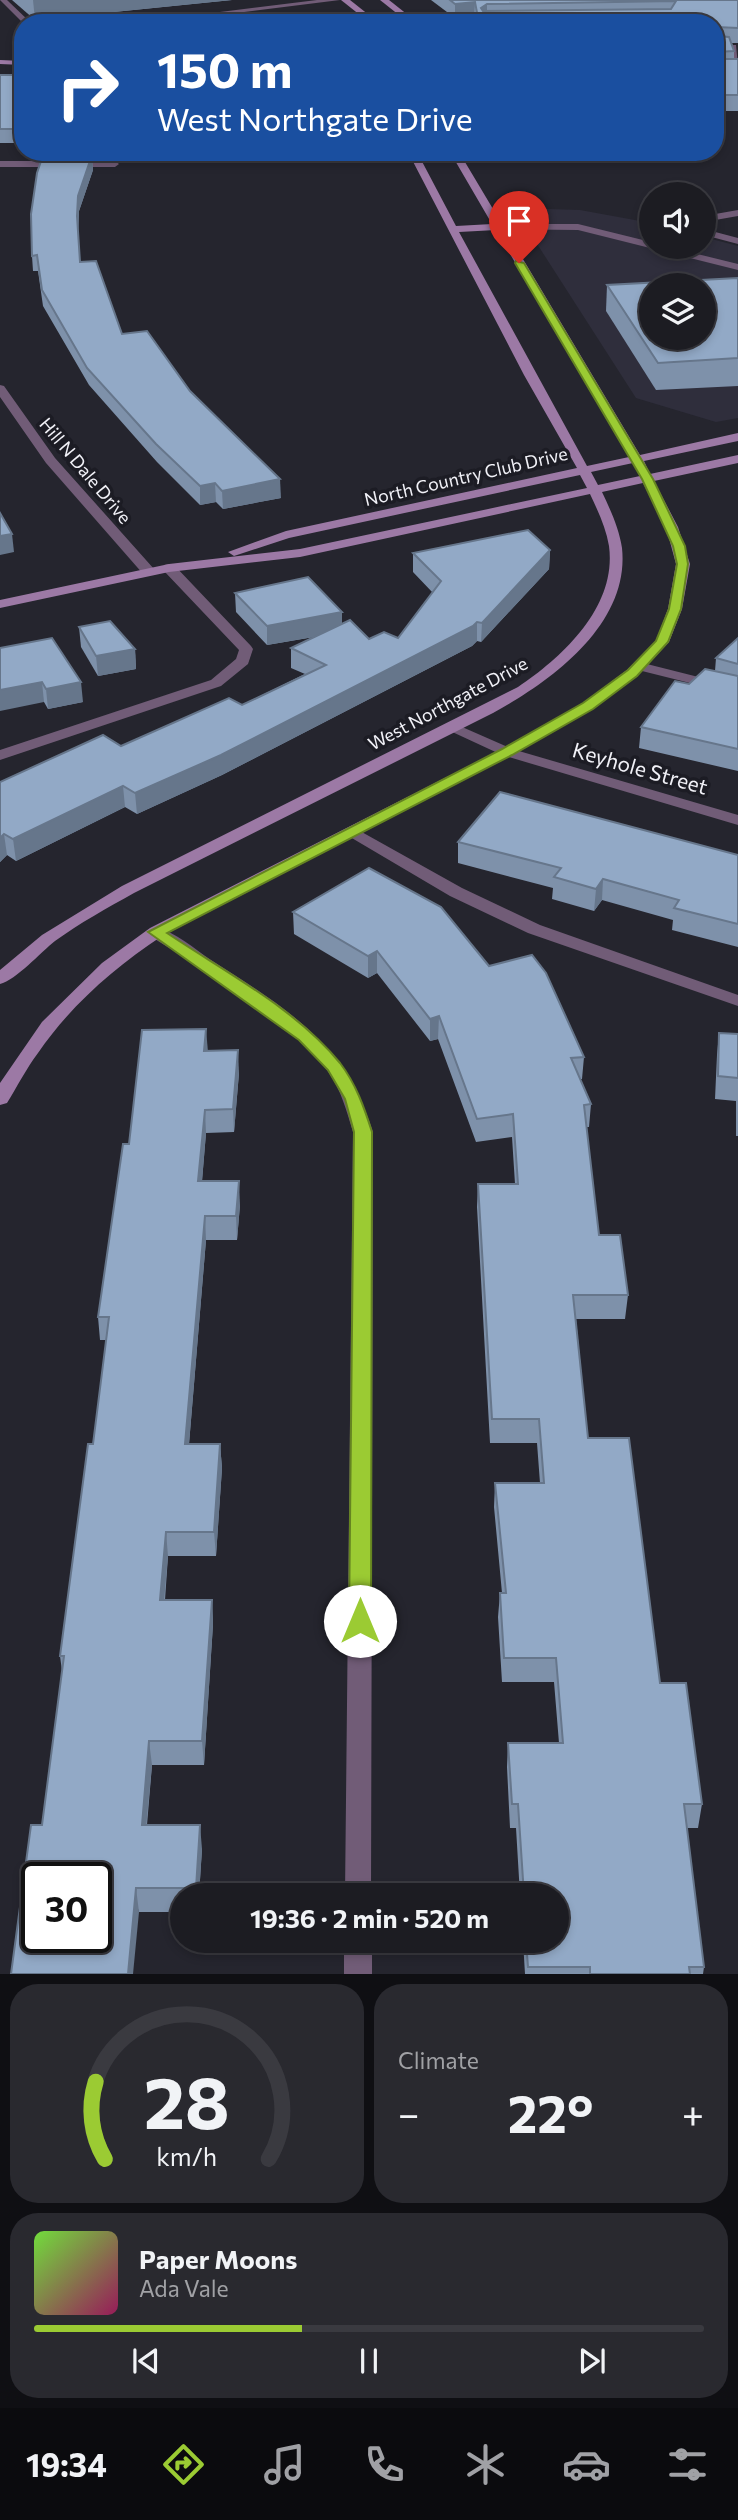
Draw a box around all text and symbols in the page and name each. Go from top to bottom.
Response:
text: 150 m [157,38,292,98]
icon: right [42,42,133,133]
text: West Northgate Drive [157,98,473,138]
map controls [639,182,716,350]
button: sound [639,182,716,259]
pin [489,191,549,263]
icon: arrive [500,202,538,240]
button: layers [639,273,716,350]
street label: Hill N Dale Drive [35,413,136,528]
street label: North Country Club Drive [362,442,570,510]
street label: West Northgate Drive [364,652,531,754]
street label: Keyhole Street [570,736,711,799]
position arrow [323,1584,397,1658]
speed limit sign: 30 [21,1862,112,1953]
text: 19:36 · 2 min · 520 m [250,1902,489,1933]
text: Climate [398,2046,479,2074]
text: 28 [144,2056,230,2145]
text: 22° [508,2080,593,2144]
text: − [398,2089,420,2136]
text: + [682,2089,704,2136]
text: km/h [157,2141,217,2171]
text: Paper Moons [139,2243,297,2274]
text: Ada Vale [139,2274,229,2302]
icon: previous [127,2342,165,2380]
icon: pause [350,2342,388,2380]
icon: next [573,2342,611,2380]
icon: directions [159,2440,208,2489]
icon: music [260,2440,309,2489]
icon: phone [360,2440,409,2489]
icon: climate [461,2440,510,2489]
icon: car [562,2440,611,2489]
icon: filters [663,2440,712,2489]
text: 19:34 [26,2444,107,2484]

